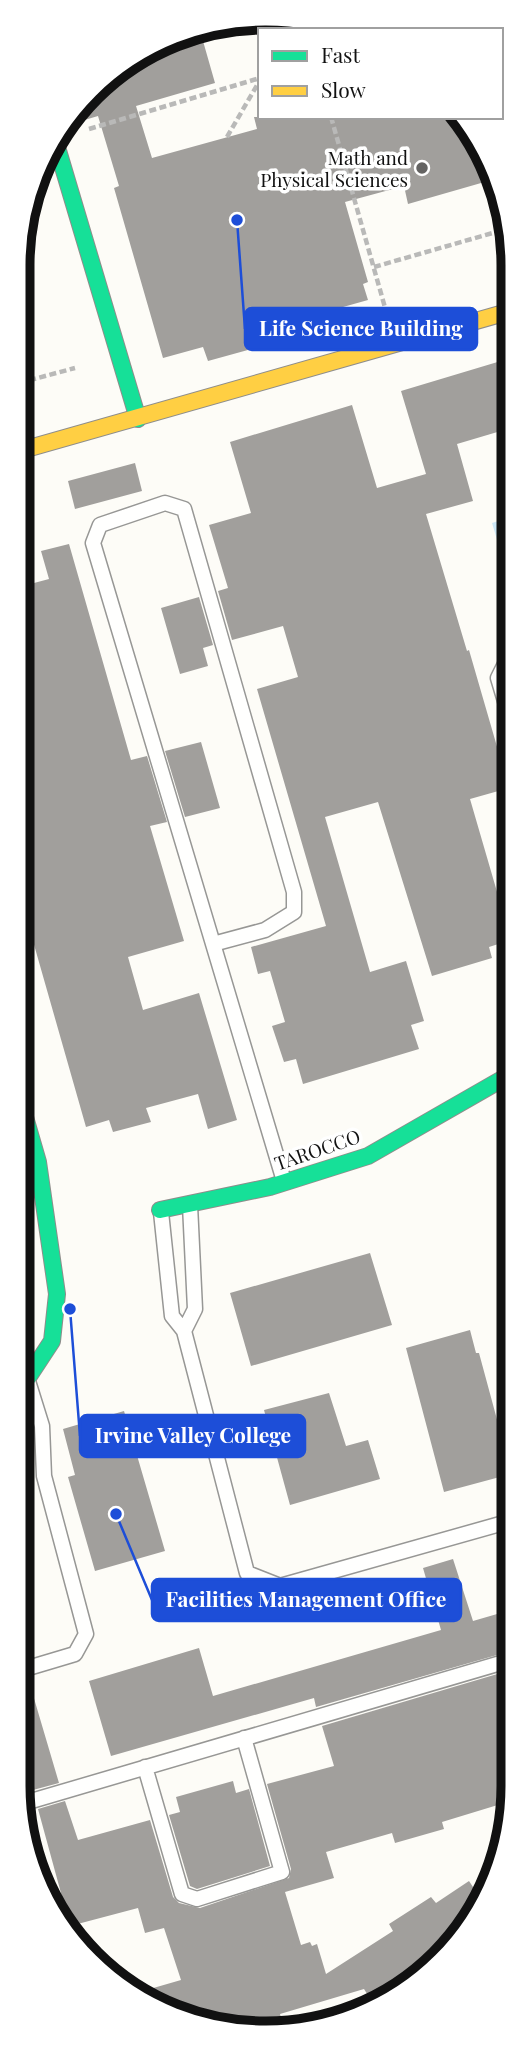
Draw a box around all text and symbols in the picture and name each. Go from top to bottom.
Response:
legend [258,28,503,119]
text: Fast [321,40,360,68]
text: Slow [321,75,366,103]
place label: Math and Physical Sciences [260,144,408,192]
marker: Math and Physical Sciences [414,160,430,176]
callout: Life Science Building [245,308,477,350]
text: Life Science Building [259,313,463,341]
street label: TAROCCO [271,1122,363,1176]
callout: Irvine Valley College [80,1415,305,1457]
text: Irvine Valley College [95,1420,291,1448]
callout: Facilities Management Office [152,1579,461,1621]
text: Facilities Management Office [166,1584,446,1612]

